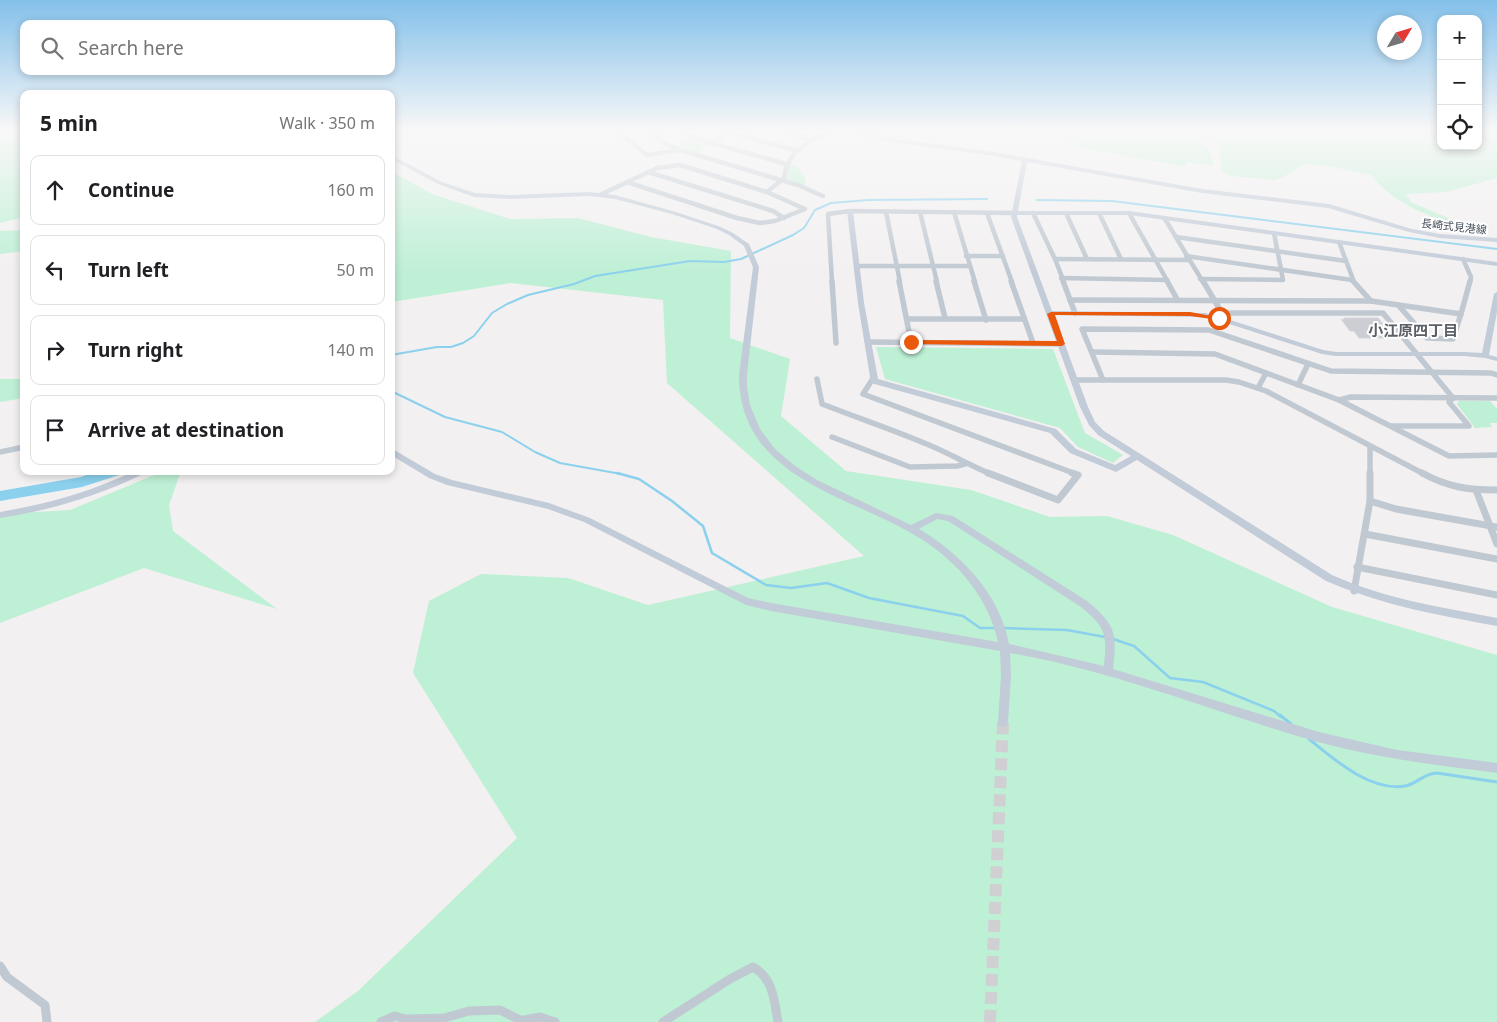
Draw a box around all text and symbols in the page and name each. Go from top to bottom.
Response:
north arrow [1377,15,1422,60]
map controls [1437,15,1482,150]
button: + [1437,15,1482,60]
search box [20,20,395,75]
icon: search [38,34,66,62]
text: Search here [78,35,184,61]
button: − [1437,60,1482,105]
button: locate [1437,105,1482,150]
text: 5 min [40,109,98,137]
text: Walk · 350 m [280,112,375,134]
icon: ahead [41,176,69,204]
text: Continue [88,177,174,203]
text: 160 m [327,179,374,201]
street label: 長崎式見港線 [1420,215,1488,237]
icon: left [41,256,69,284]
text: Turn left [88,257,169,283]
text: 50 m [337,259,374,281]
route start [1208,307,1231,330]
district label: 小江原四丁目 [1368,320,1458,340]
route end [900,331,923,354]
icon: right [41,336,69,364]
text: Turn right [88,337,183,363]
text: 140 m [327,339,374,361]
icon: arrive [41,416,69,444]
text: Arrive at destination [88,417,284,443]

